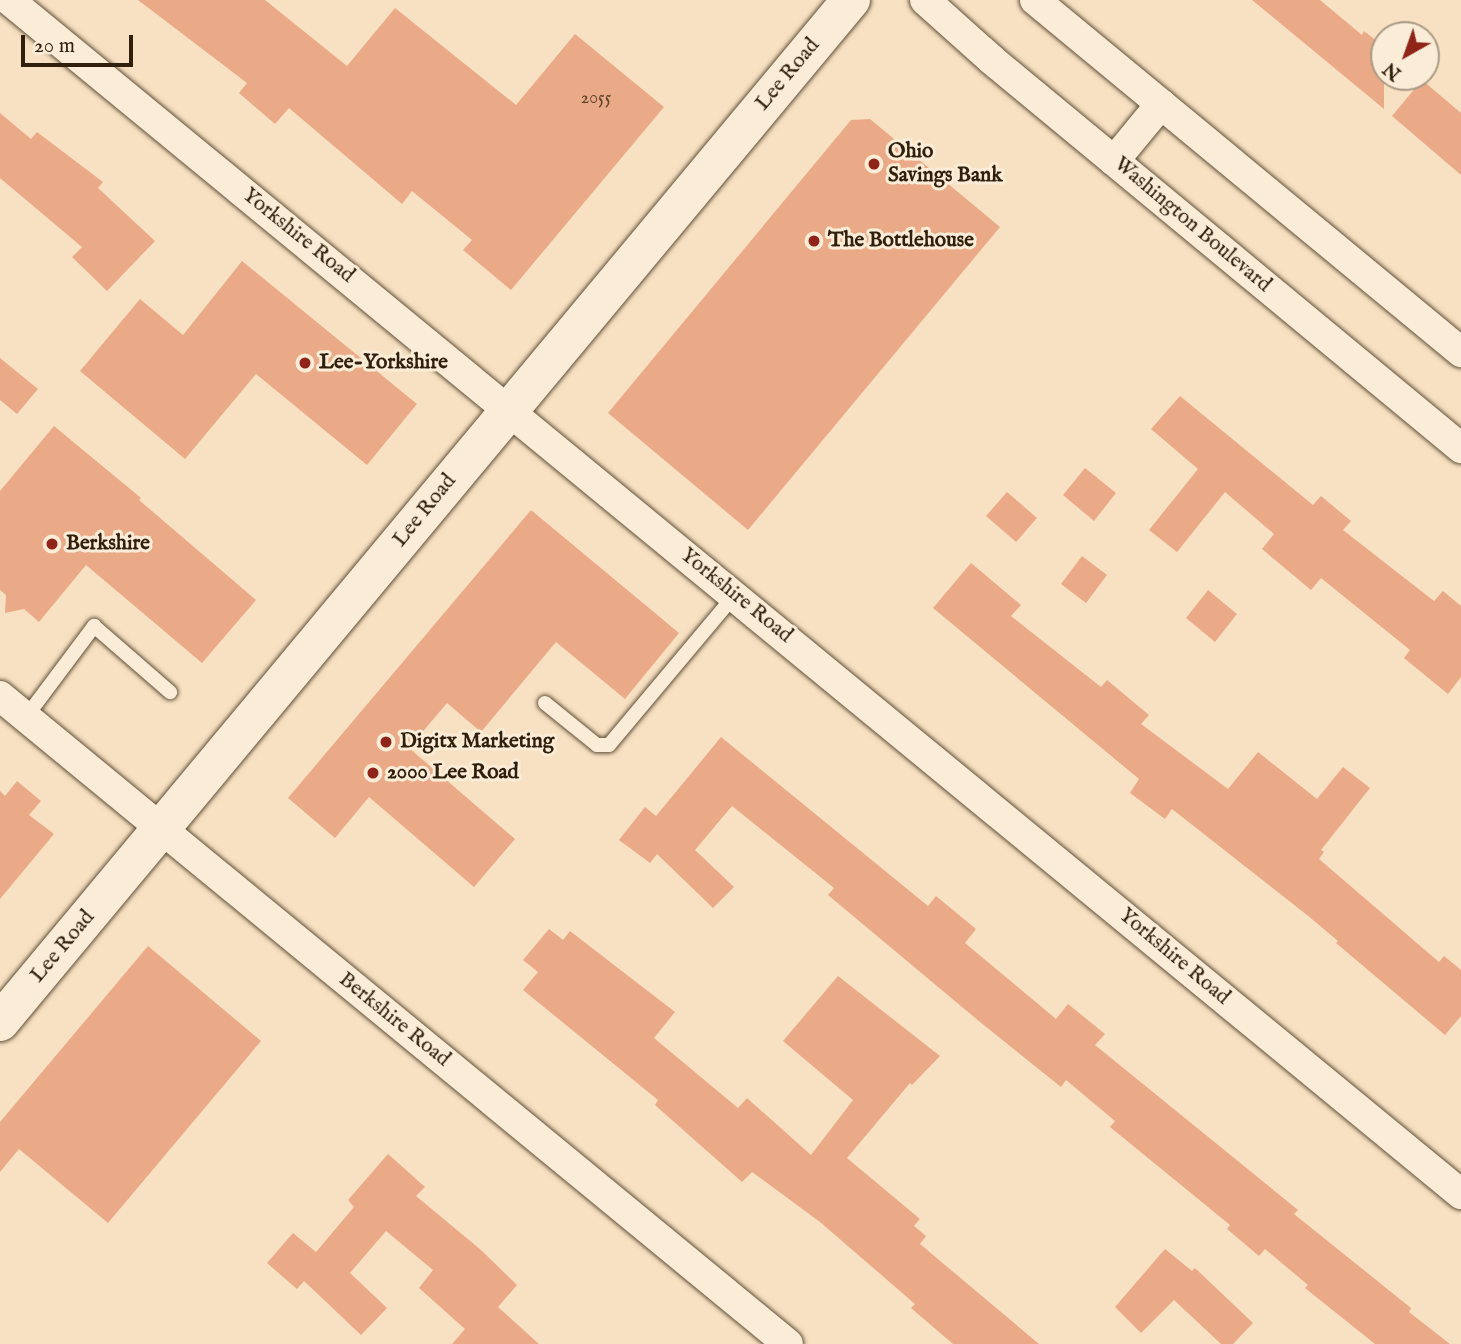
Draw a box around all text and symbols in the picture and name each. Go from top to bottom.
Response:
scale bar [24,21,136,65]
north arrow [1370,21,1440,91]
text: 20 m [34,33,75,60]
street label: Lee Road [751,34,825,116]
text: N [1379,56,1407,85]
house number: 2055 [581,88,611,110]
place label: Ohio Savings Bank [888,139,1002,189]
street label: Washington Boulevard [1108,152,1276,298]
marker: Ohio Savings Bank [866,156,882,172]
street label: Yorkshire Road [237,183,359,289]
place label: The Bottlehouse [828,228,974,254]
marker: The Bottlehouse [806,233,822,249]
place label: Lee-Yorkshire [319,350,448,376]
marker: Lee-Yorkshire [297,355,313,371]
street label: Lee Road [388,469,462,553]
place label: Berkshire [66,531,150,557]
marker: Berkshire [44,536,60,552]
street label: Yorkshire Road [675,543,797,649]
place label: Digitx Marketing [400,729,554,755]
marker: Digitx Marketing [378,734,394,750]
place label: 2000 Lee Road [387,760,519,786]
marker: 2000 Lee Road [365,765,381,781]
street label: Yorkshire Road [1114,903,1234,1011]
street label: Lee Road [26,906,100,988]
street label: Berkshire Road [333,967,455,1073]

